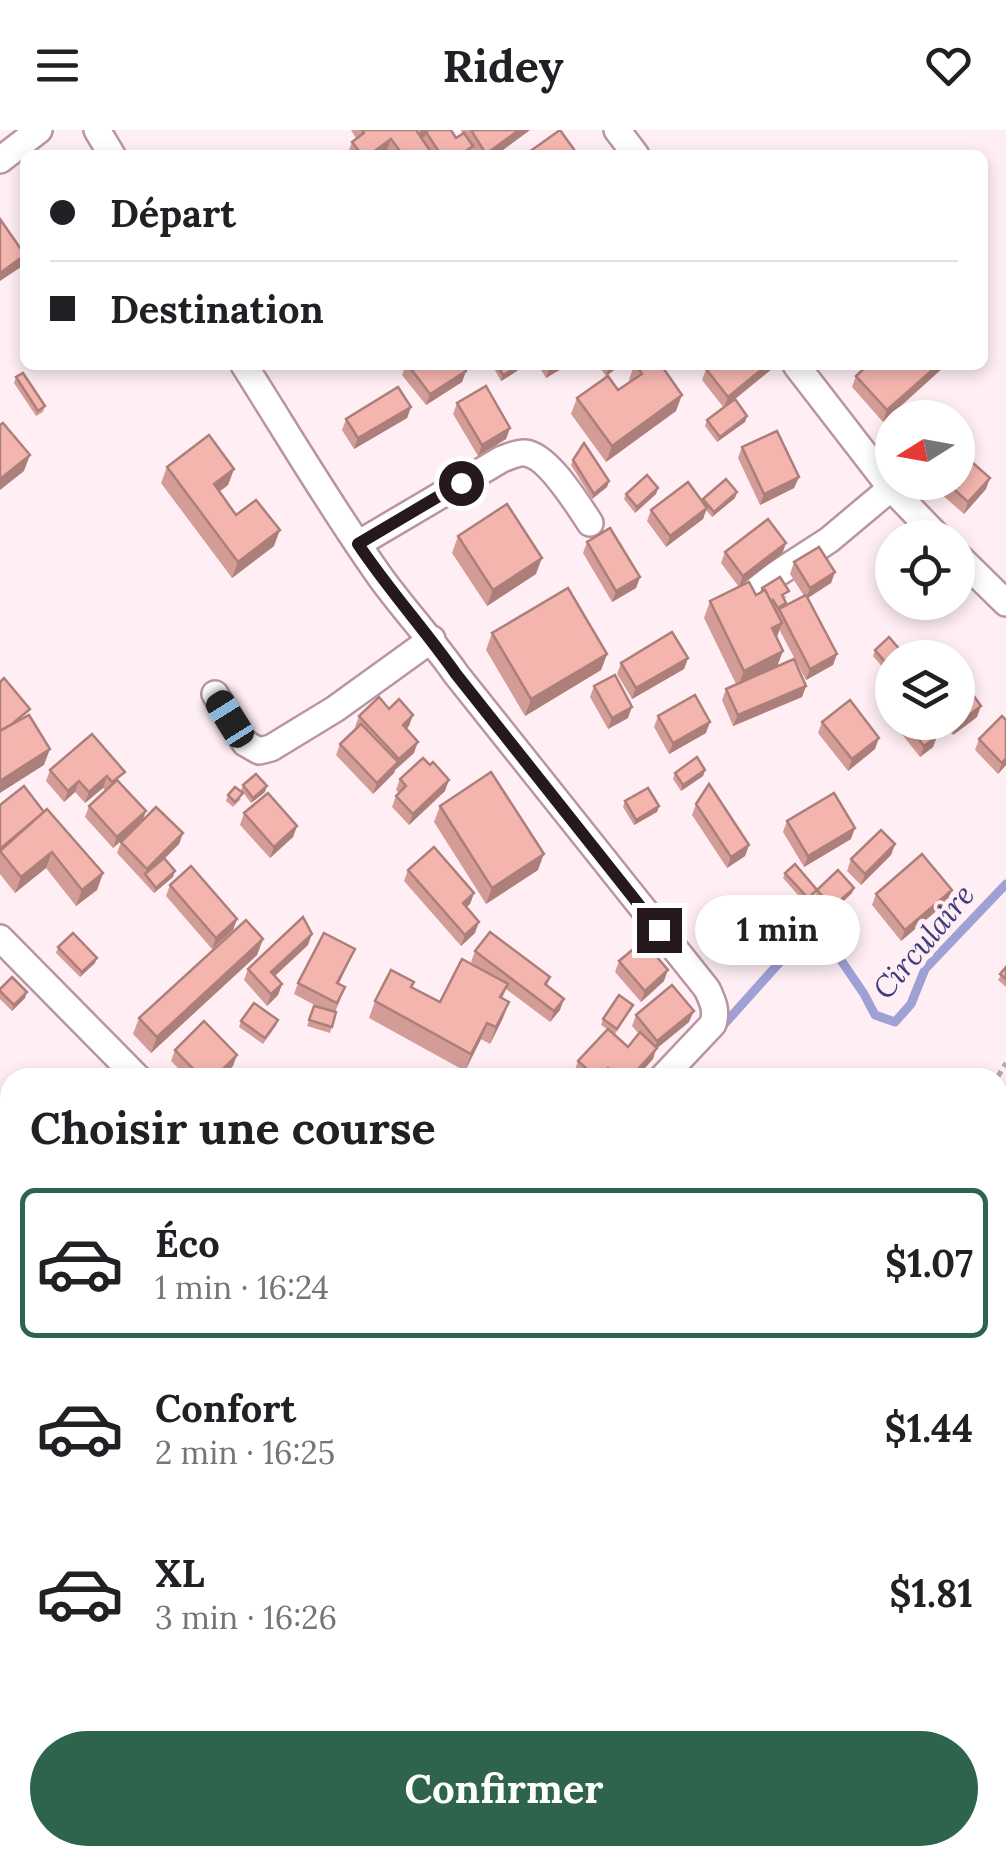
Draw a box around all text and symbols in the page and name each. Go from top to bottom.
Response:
text: Ridey [442,37,564,94]
icon: menu [30,38,85,93]
icon: heart [921,38,976,93]
text: Départ [110,189,236,237]
text: Destination [110,285,324,333]
north arrow [875,400,975,500]
map controls [875,400,975,740]
route start [439,461,484,506]
button: locate [875,520,975,620]
button: layers [875,640,975,740]
car [201,686,259,752]
water label: Circulaire [864,876,982,1006]
callout: 1 min [694,895,859,965]
route end [637,908,682,953]
text: 1 min [737,909,818,950]
text: Choisir une course [30,1099,436,1156]
icon: car [35,1218,125,1308]
text: Éco [155,1219,220,1267]
text: $1.07 [885,1239,973,1287]
text: 1 min · 16:24 [155,1267,329,1308]
icon: car [35,1383,125,1473]
text: Confort [155,1384,296,1432]
text: $1.44 [884,1404,973,1452]
text: 2 min · 16:25 [155,1432,335,1473]
icon: car [35,1548,125,1638]
text: XL [155,1549,205,1597]
text: $1.81 [889,1569,973,1617]
text: 3 min · 16:26 [155,1597,337,1638]
button: Confirmer [30,1731,978,1846]

